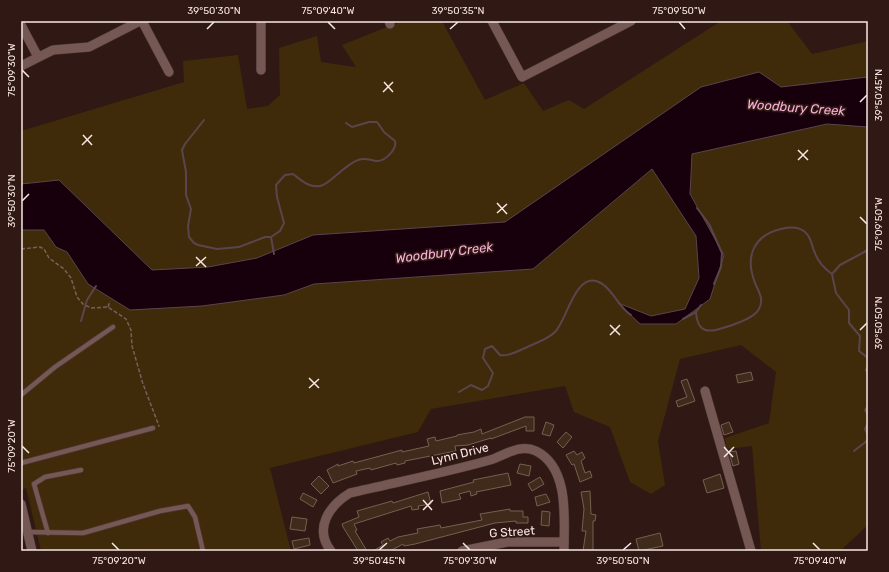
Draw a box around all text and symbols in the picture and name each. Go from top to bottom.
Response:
text: 39°50'30"N [187,5,241,17]
text: 75°09'40"W [301,5,355,17]
text: 39°50'35"N [432,5,485,17]
text: 75°09'50"W [652,5,706,17]
text: 75°09'30"W [6,43,18,97]
text: 39°50'45"N [873,69,885,121]
water label: Woodbury Creek [747,97,846,118]
text: 39°50'30"N [6,174,18,228]
text: 75°09'50"W [873,197,885,251]
water label: Woodbury Creek [394,239,494,266]
text: 39°50'50"N [873,296,885,350]
text: 75°09'20"W [6,419,18,473]
street label: Lynn Drive [430,440,490,468]
street label: G Street [489,523,536,541]
text: 75°09'20"W [92,555,146,567]
text: 39°50'45"N [353,555,405,567]
text: 75°09'30"W [443,555,497,567]
text: 39°50'50"N [596,555,650,567]
text: 75°09'40"W [793,555,847,567]

